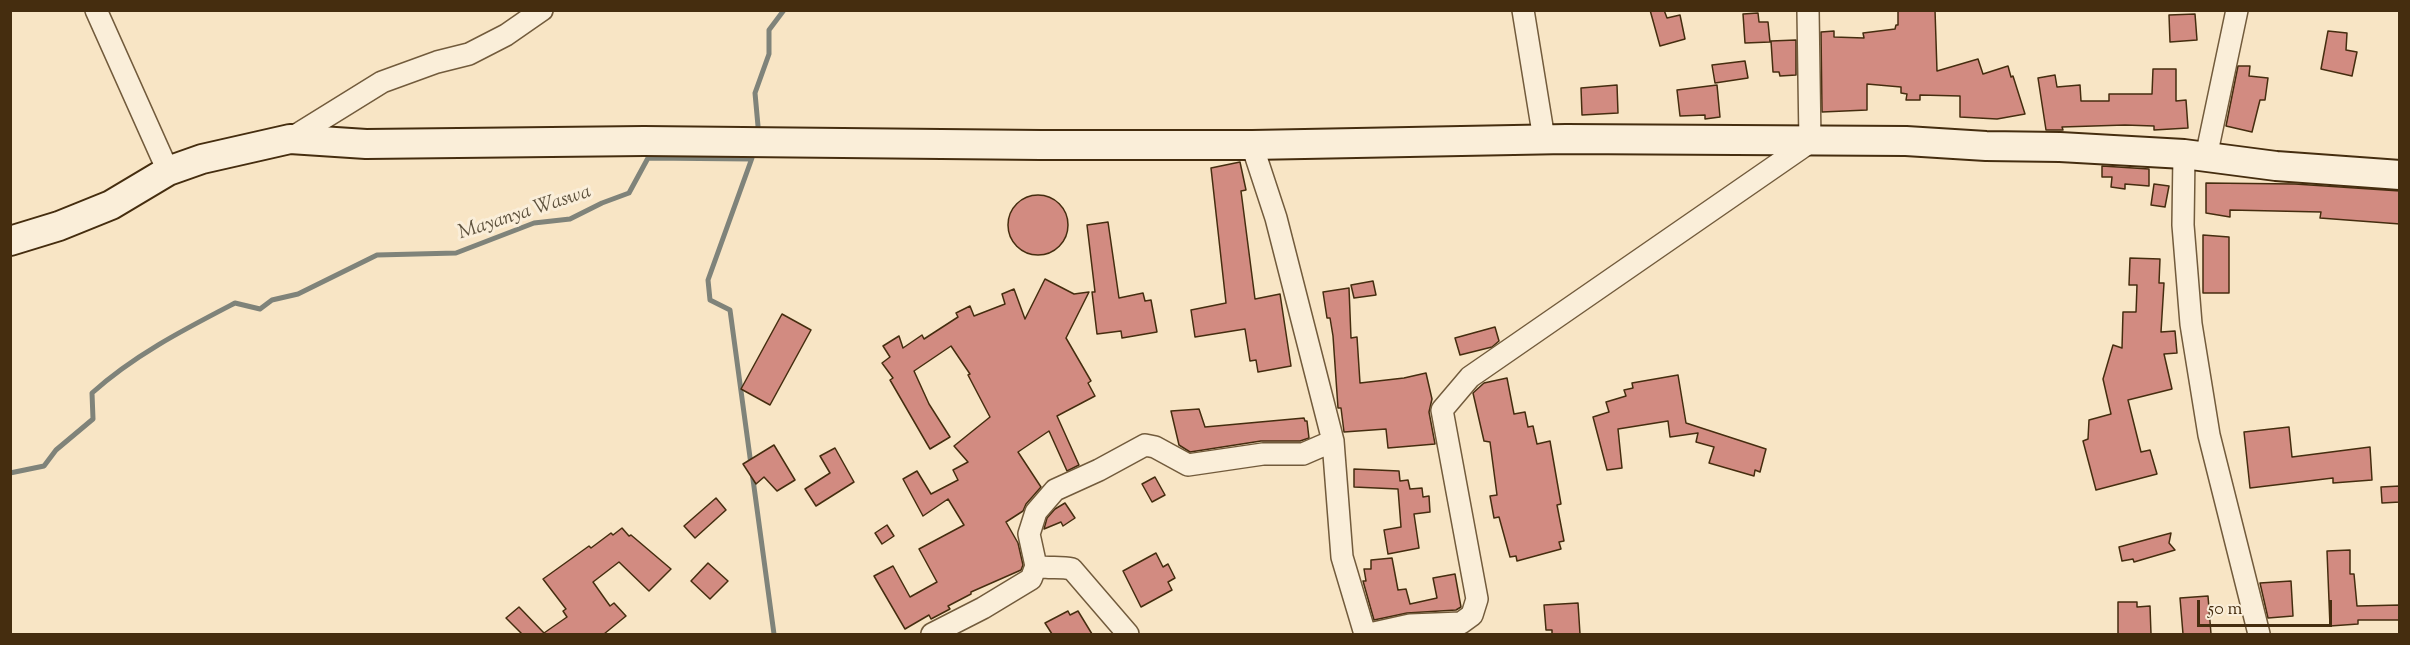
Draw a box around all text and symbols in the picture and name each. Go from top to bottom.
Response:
water label: Mayanya Waswa [456,181,594,247]
scale bar [2200,588,2335,626]
text: 50 m [2208,597,2242,623]

